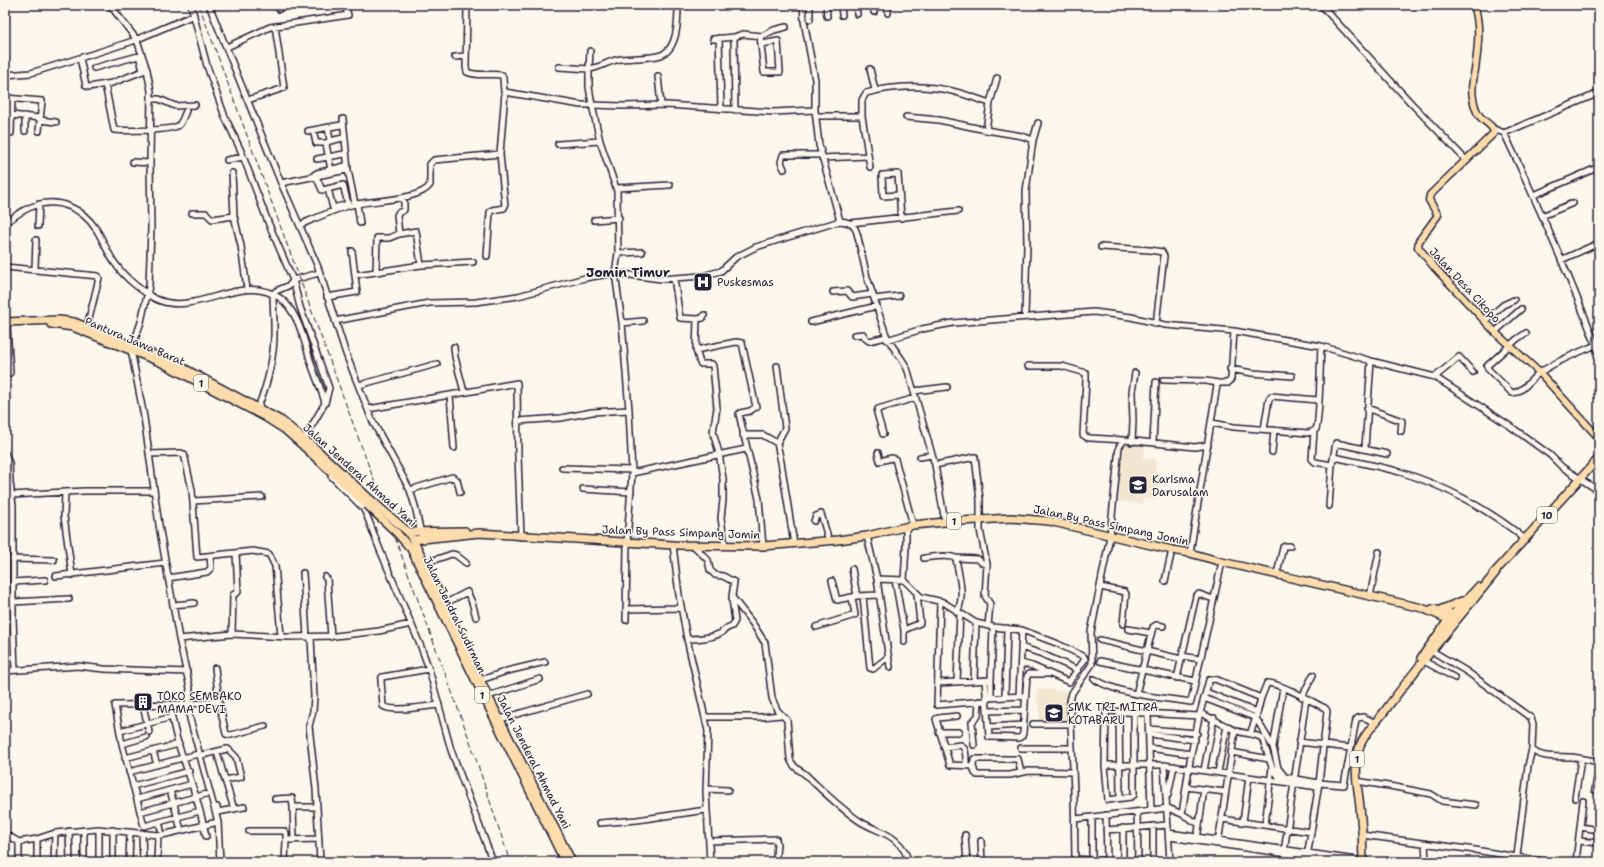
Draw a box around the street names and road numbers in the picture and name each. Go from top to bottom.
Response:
street label: Jalan Desa Cikopo [1426,244,1504,326]
street label: Pantura Jawa Barat [82,314,187,369]
road number: 1 [194,375,208,391]
street label: Jalan Jenderal Ahmad Yani [300,420,420,531]
street label: Jalan By Pass Simpang Jomin [1032,502,1190,549]
road number: 10 [1537,507,1557,523]
road number: 1 [947,513,961,529]
street label: Jalan By Pass Simpang Jomin [602,522,761,543]
street label: Jalan Jendral Sudirman [420,554,490,676]
road number: 1 [475,687,489,703]
street label: Jalan Jenderal Ahmad Yani [493,693,574,832]
road number: 1 [1350,751,1364,767]

